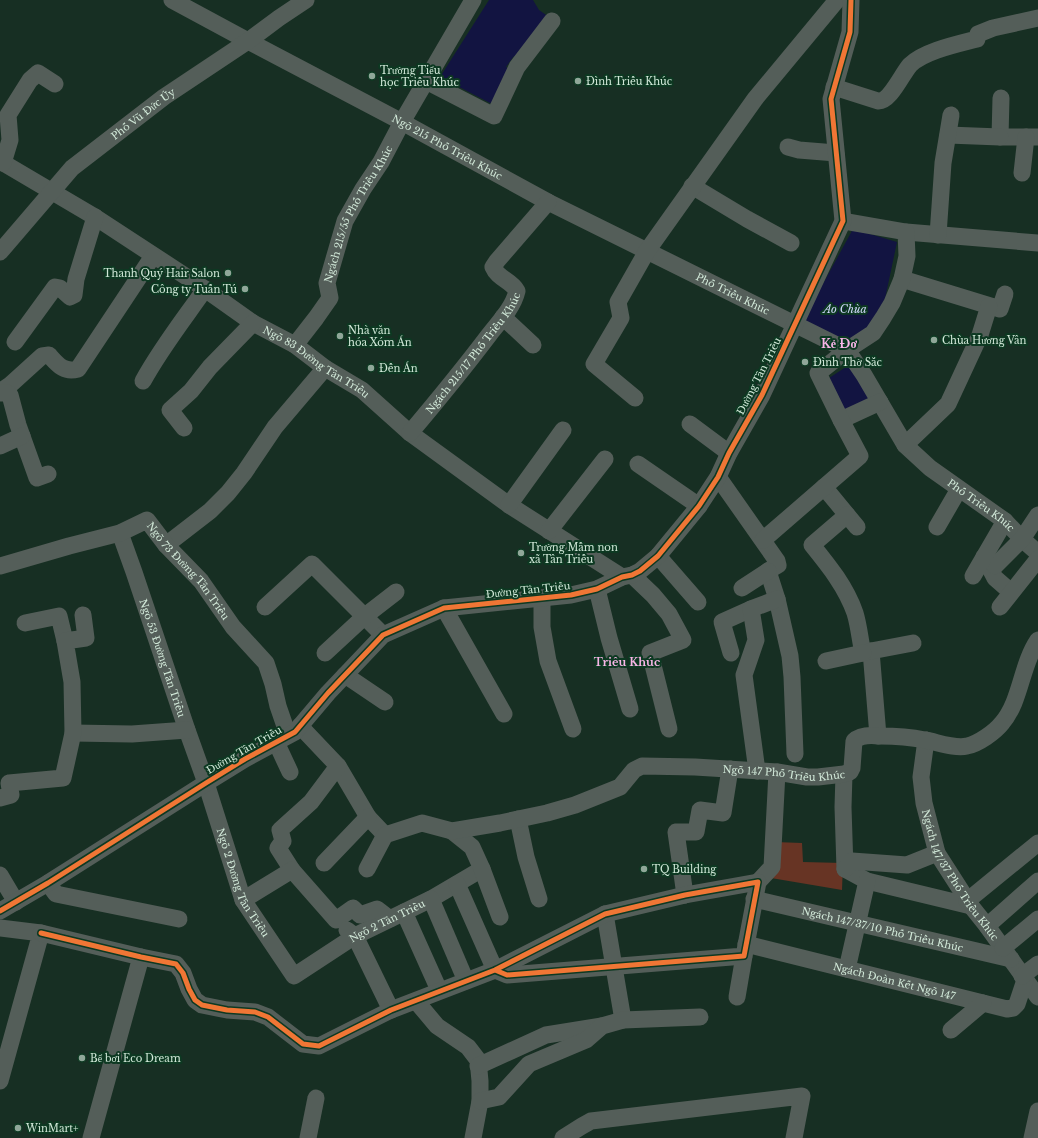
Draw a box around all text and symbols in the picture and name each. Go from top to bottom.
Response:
place label: Trường Tiểu học Triều Khúc [380,64,459,89]
marker: Trường Tiểu học Triều Khúc [367,71,377,81]
place label: Đình Triều Khúc [586,75,673,88]
marker: Đình Triều Khúc [573,76,583,86]
street label: Phố Vũ Đức Úy [108,85,178,142]
street label: Ngõ 215 Phố Triều Khúc [390,111,505,183]
street label: Ngách 215/55 Phố Triều Khúc [321,143,395,284]
place label: Thanh Quý Hair Salon [104,267,220,280]
marker: Thanh Quý Hair Salon [223,268,233,278]
street label: Phố Triều Khúc [694,270,772,317]
place label: Công ty Tuấn Tú [151,283,237,296]
marker: Công ty Tuấn Tú [240,284,250,294]
street label: Ngách 215/17 Phố Triều Khúc [423,290,523,416]
water label: Ao Chùa [821,302,867,316]
street label: Ngõ 83 Đường Tân Triều [261,323,373,401]
place label: Nhà văn hóa Xóm Án [348,324,412,349]
marker: Nhà văn hóa Xóm Án [335,331,345,341]
place label: Chùa Hương Vân [942,334,1027,347]
street label: Đường Tân Triều [734,335,784,417]
marker: Chùa Hương Vân [929,335,939,345]
district label: Kẻ Đơ [821,336,857,351]
place label: Đình Thờ Sắc [813,356,883,369]
marker: Đình Thờ Sắc [800,357,810,367]
place label: Đền Án [379,361,418,375]
marker: Đền Án [366,363,376,373]
street label: Phố Triều Khúc [945,476,1018,534]
street label: Ngõ 73 Đường Tân Triều [144,519,233,622]
place label: Trường Mầm non xã Tân Triều [529,541,618,566]
marker: Trường Mầm non xã Tân Triều [516,548,526,558]
street label: Đường Tân Triều [485,579,571,601]
street label: Ngõ 53 Đường Tân Triều [137,597,189,719]
district label: Triêu Khúc [594,655,660,669]
street label: Đường Tân Triều [204,723,284,777]
street label: Ngõ 147 Phố Triều Khúc [722,762,846,784]
street label: Ngách 147/37 Phố Triều Khúc [919,808,1002,943]
street label: Ngõ 2 Đường Tân Triều [214,826,273,940]
place label: TQ Building [652,863,717,876]
marker: TQ Building [639,864,649,874]
street label: Ngõ 2 Tân Triều [346,896,427,945]
street label: Ngách 147/37/10 Phố Triều Khúc [800,904,965,954]
street label: Ngách Đoàn Kết Ngõ 147 [832,959,958,1003]
place label: Bể bơi Eco Dream [90,1052,181,1065]
marker: Bể bơi Eco Dream [77,1053,87,1063]
place label: WinMart+ [25,1122,79,1135]
marker: WinMart+ [13,1123,23,1133]

